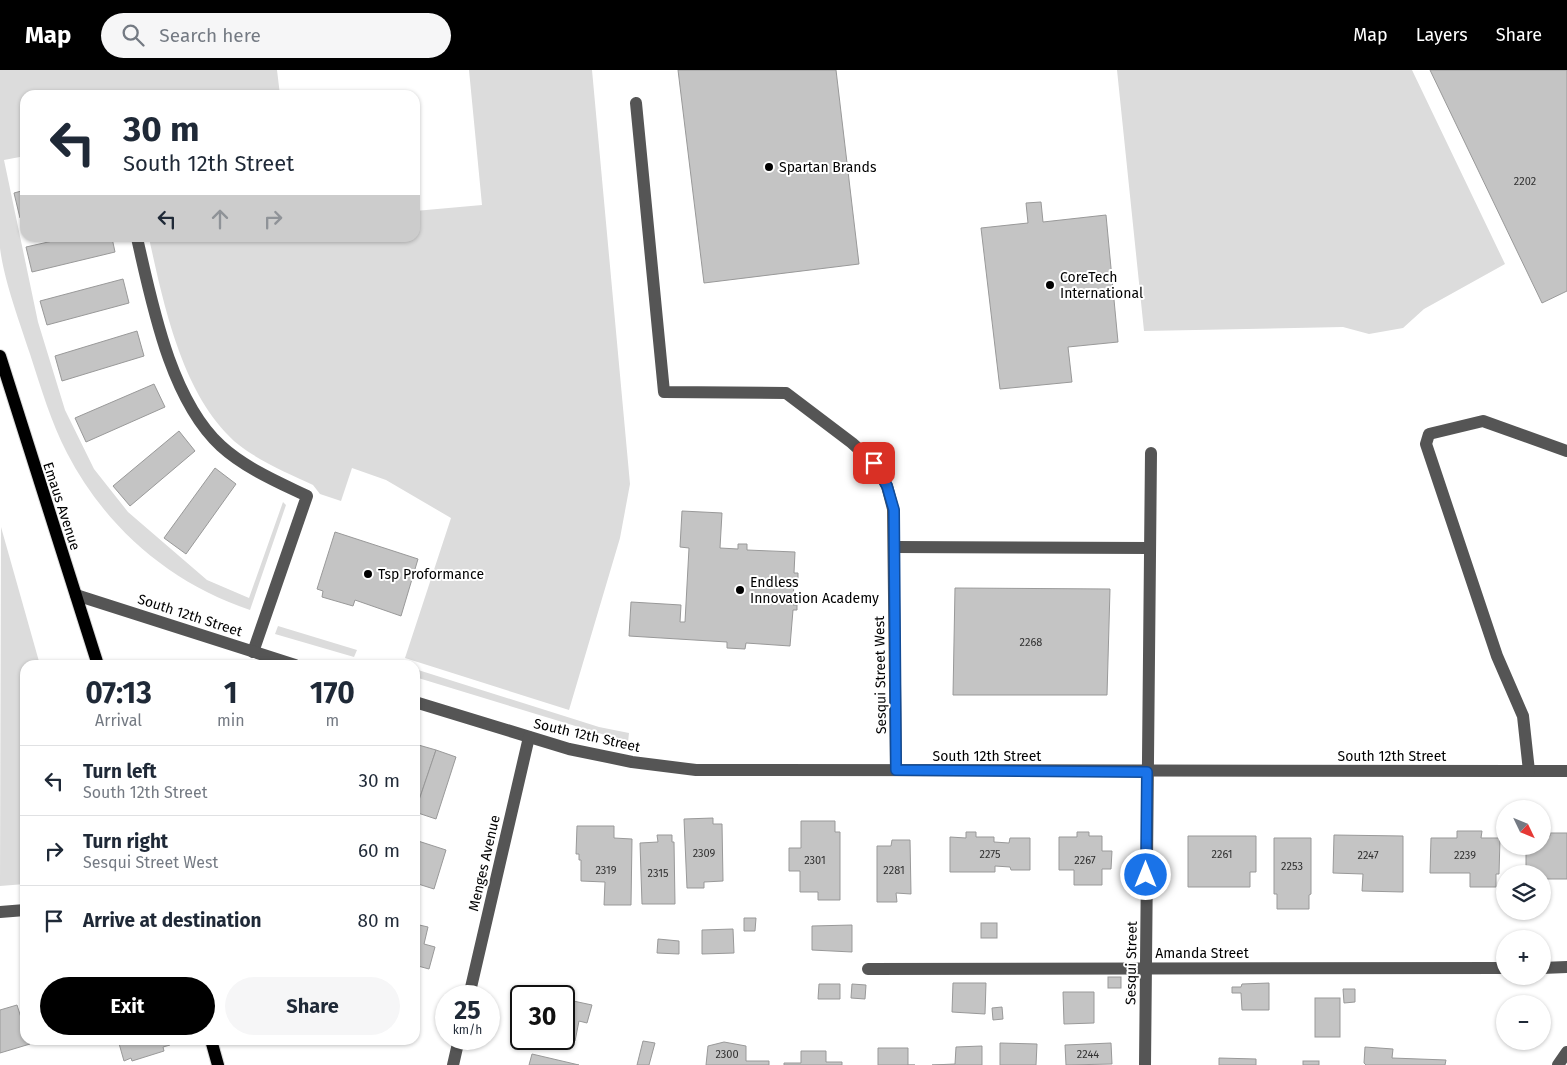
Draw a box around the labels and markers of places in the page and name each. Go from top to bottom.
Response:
place label: Spartan Brands [779,159,877,176]
marker: Spartan Brands [763,161,775,173]
place label: CoreTech International [1060,269,1143,302]
marker: CoreTech International [1044,279,1056,291]
pin [853,442,895,484]
place label: Tsp Proformance [378,566,484,583]
marker: Tsp Proformance [362,568,374,580]
place label: Endless Innovation Academy [750,574,879,607]
marker: Endless Innovation Academy [734,584,746,596]

